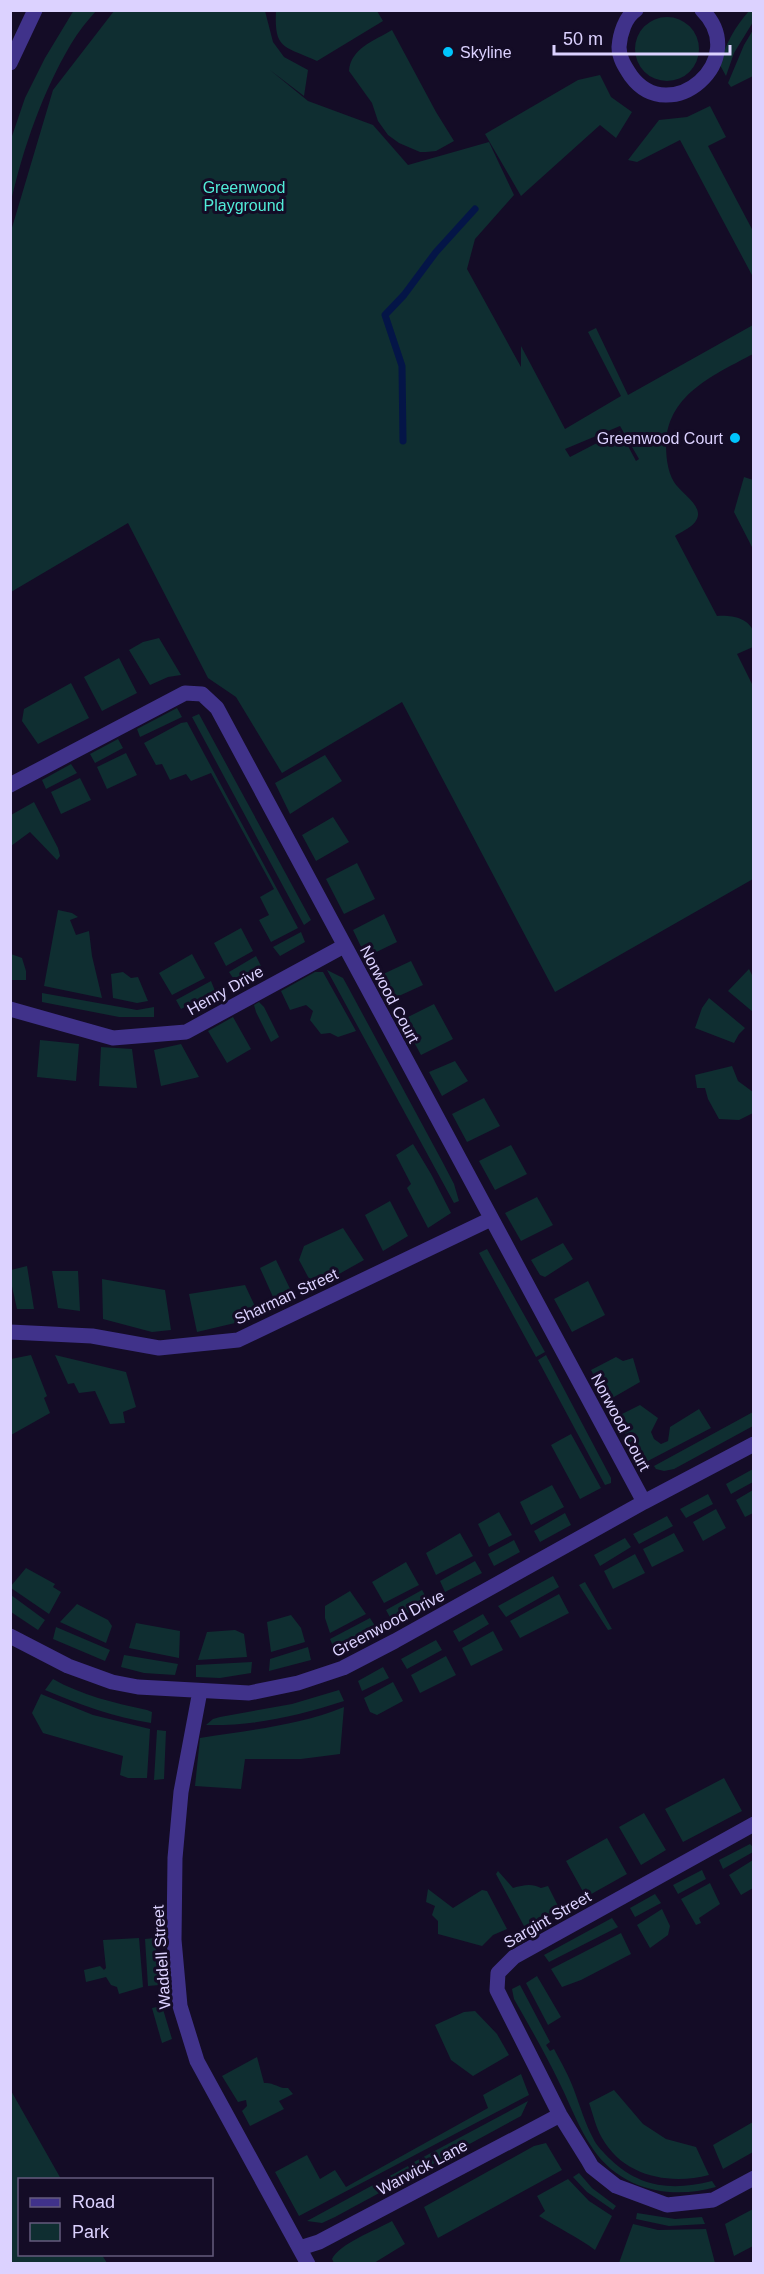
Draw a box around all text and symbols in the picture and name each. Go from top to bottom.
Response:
scale bar [554,18,730,56]
text: 50 m [563,29,603,49]
place label: Skyline [460,44,512,61]
marker: Skyline [441,45,455,59]
park label: Greenwood Playground [203,179,285,214]
place label: Greenwood Court [597,430,724,447]
marker: Greenwood Court [728,431,742,445]
street label: Norwood Court [357,943,423,1046]
street label: Henry Drive [184,962,266,1018]
street label: Sharman Street [232,1265,341,1328]
street label: Norwood Court [588,1371,654,1474]
street label: Greenwood Drive [329,1587,447,1660]
street label: Sargint Street [501,1887,594,1951]
street label: Waddell Street [149,1904,174,2010]
street label: Warwick Lane [374,2136,470,2198]
legend [18,2178,213,2256]
text: Road [72,2192,115,2212]
text: Park [72,2222,110,2242]

